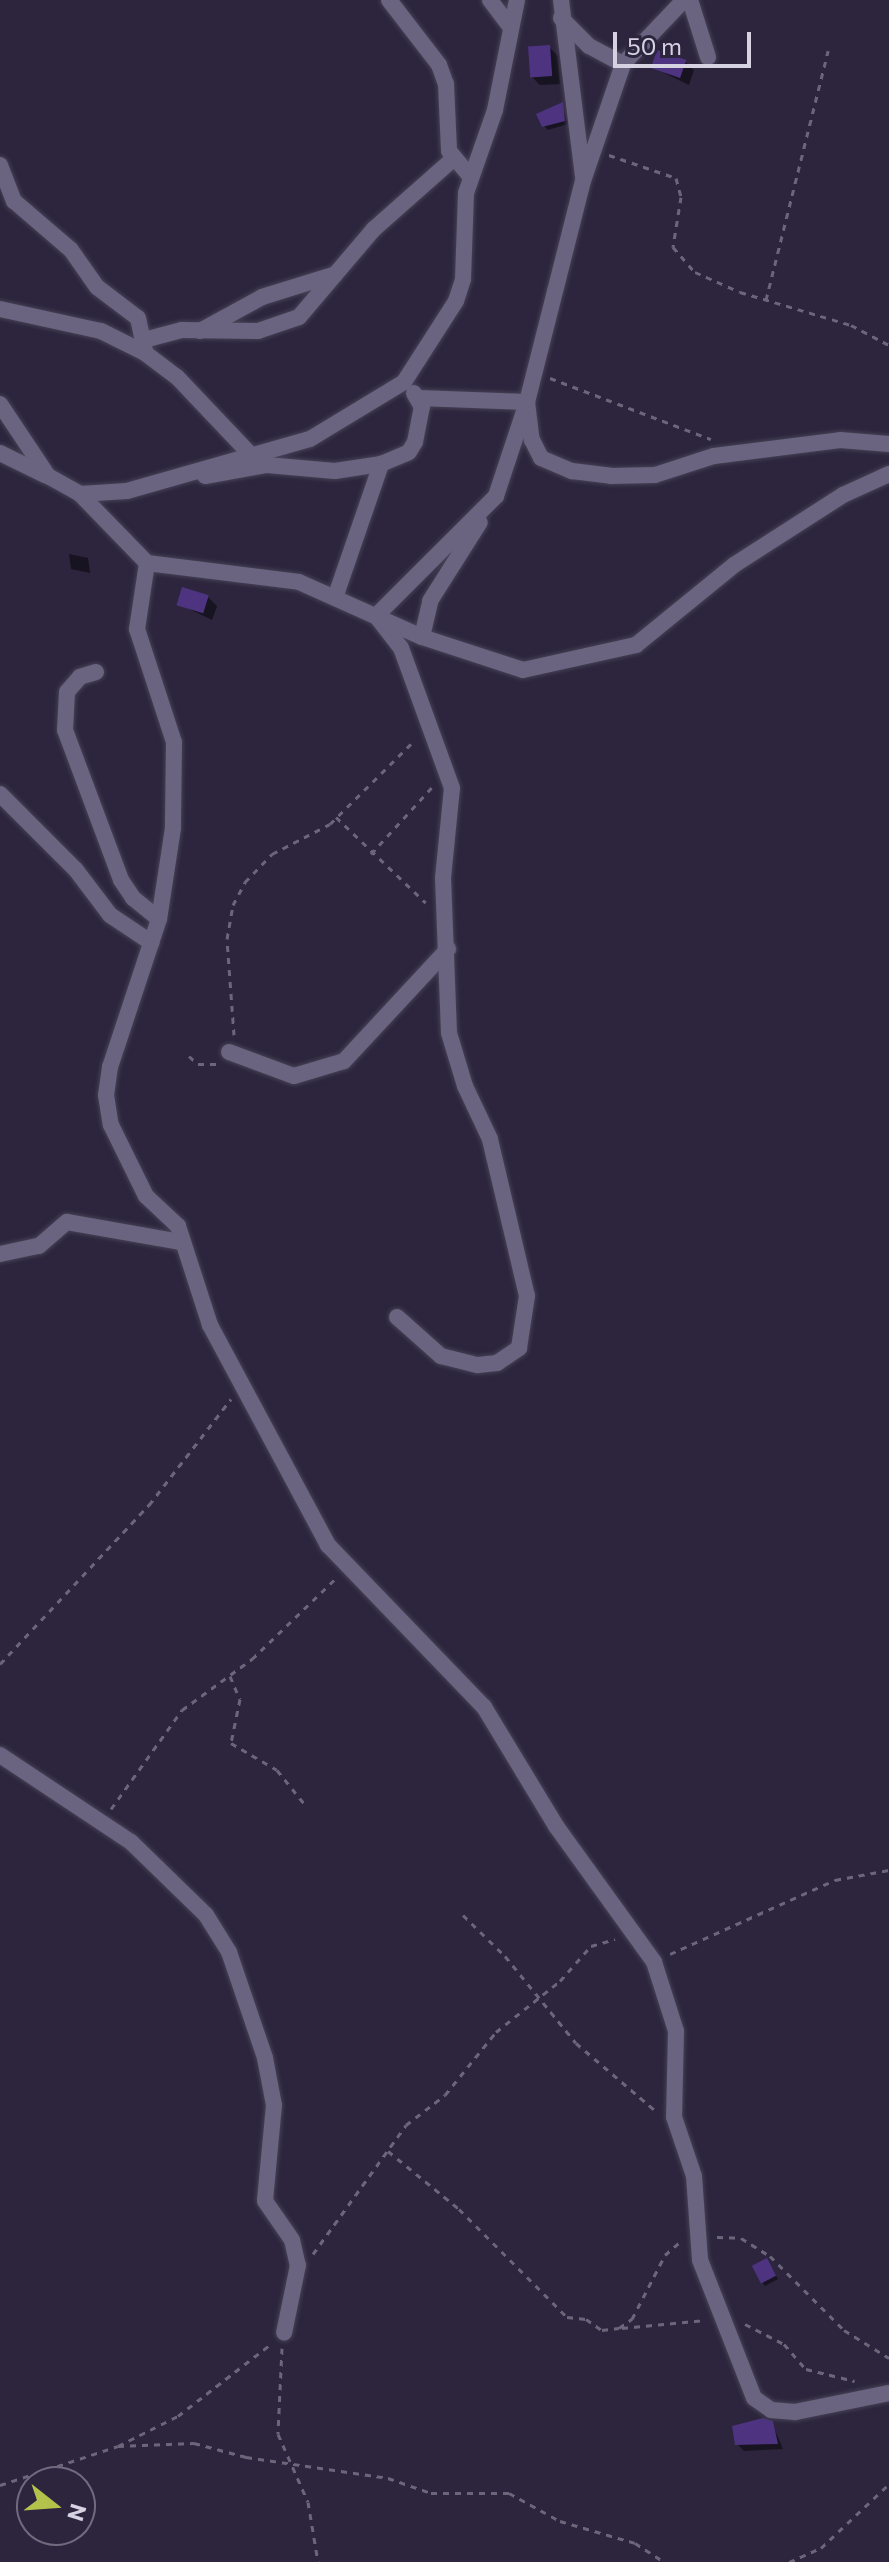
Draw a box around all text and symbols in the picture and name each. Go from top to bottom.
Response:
scale bar [617,16,755,66]
text: 50 m [627,31,682,60]
north arrow [16,2466,96,2546]
text: N [62,2501,93,2524]

